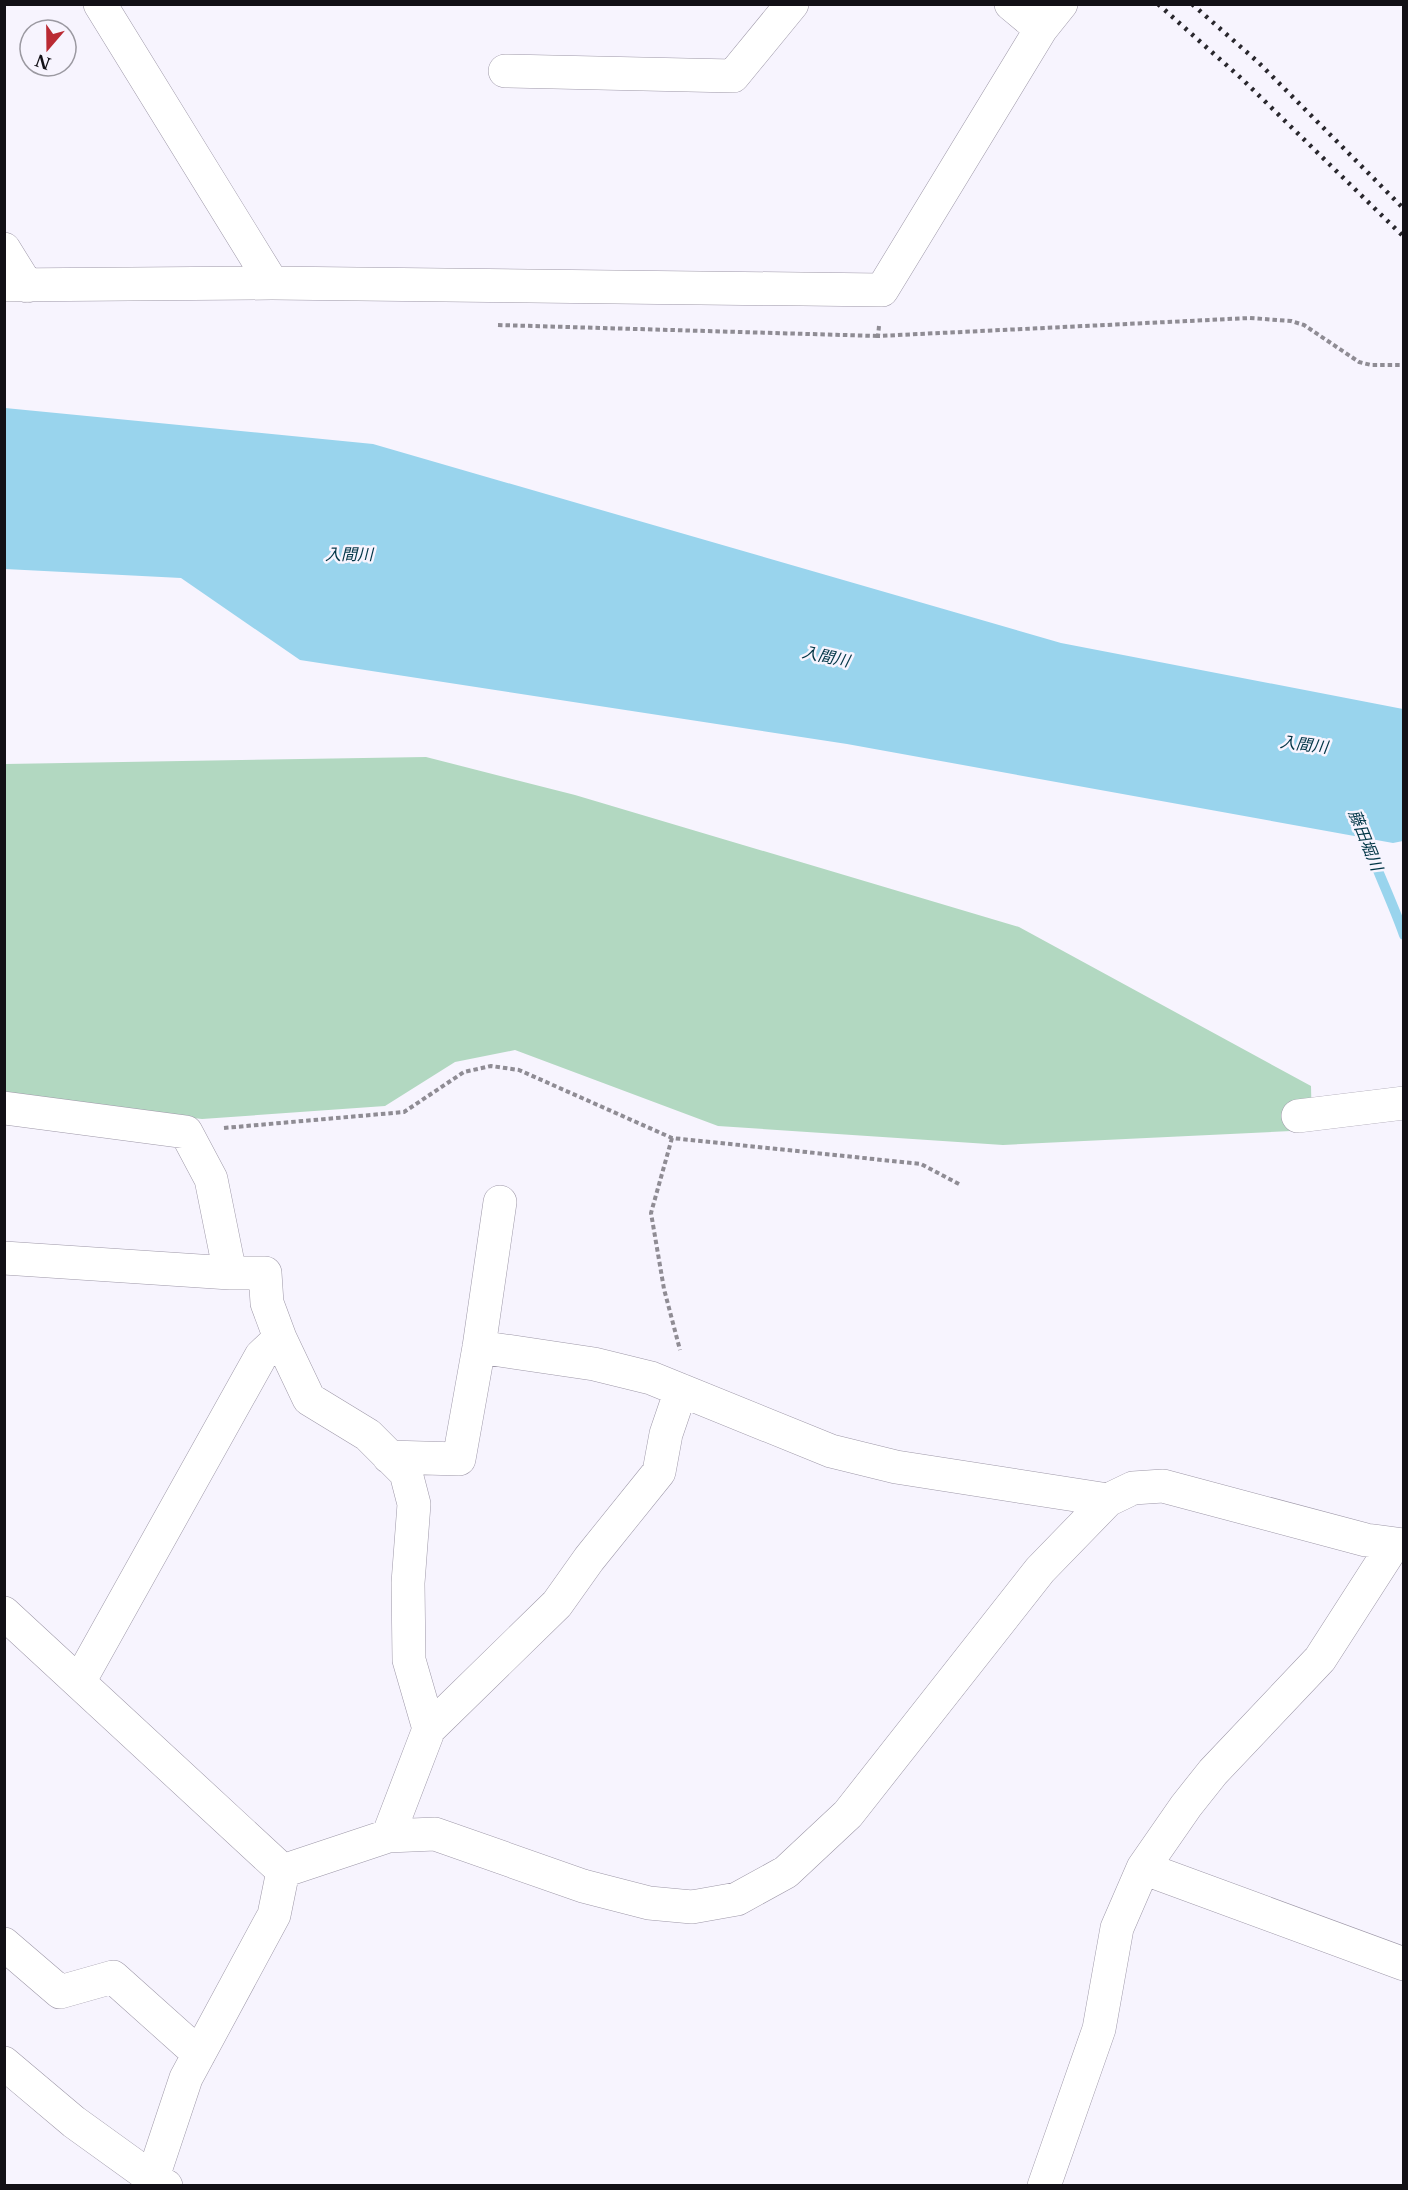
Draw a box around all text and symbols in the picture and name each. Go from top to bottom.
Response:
north arrow [18,18,78,78]
text: N [32,50,53,74]
water label: 入間川 [325,544,375,564]
water label: 入間川 [800,641,854,671]
water label: 入間川 [1279,731,1331,757]
water label: 藤田堀川 [1345,807,1388,875]

